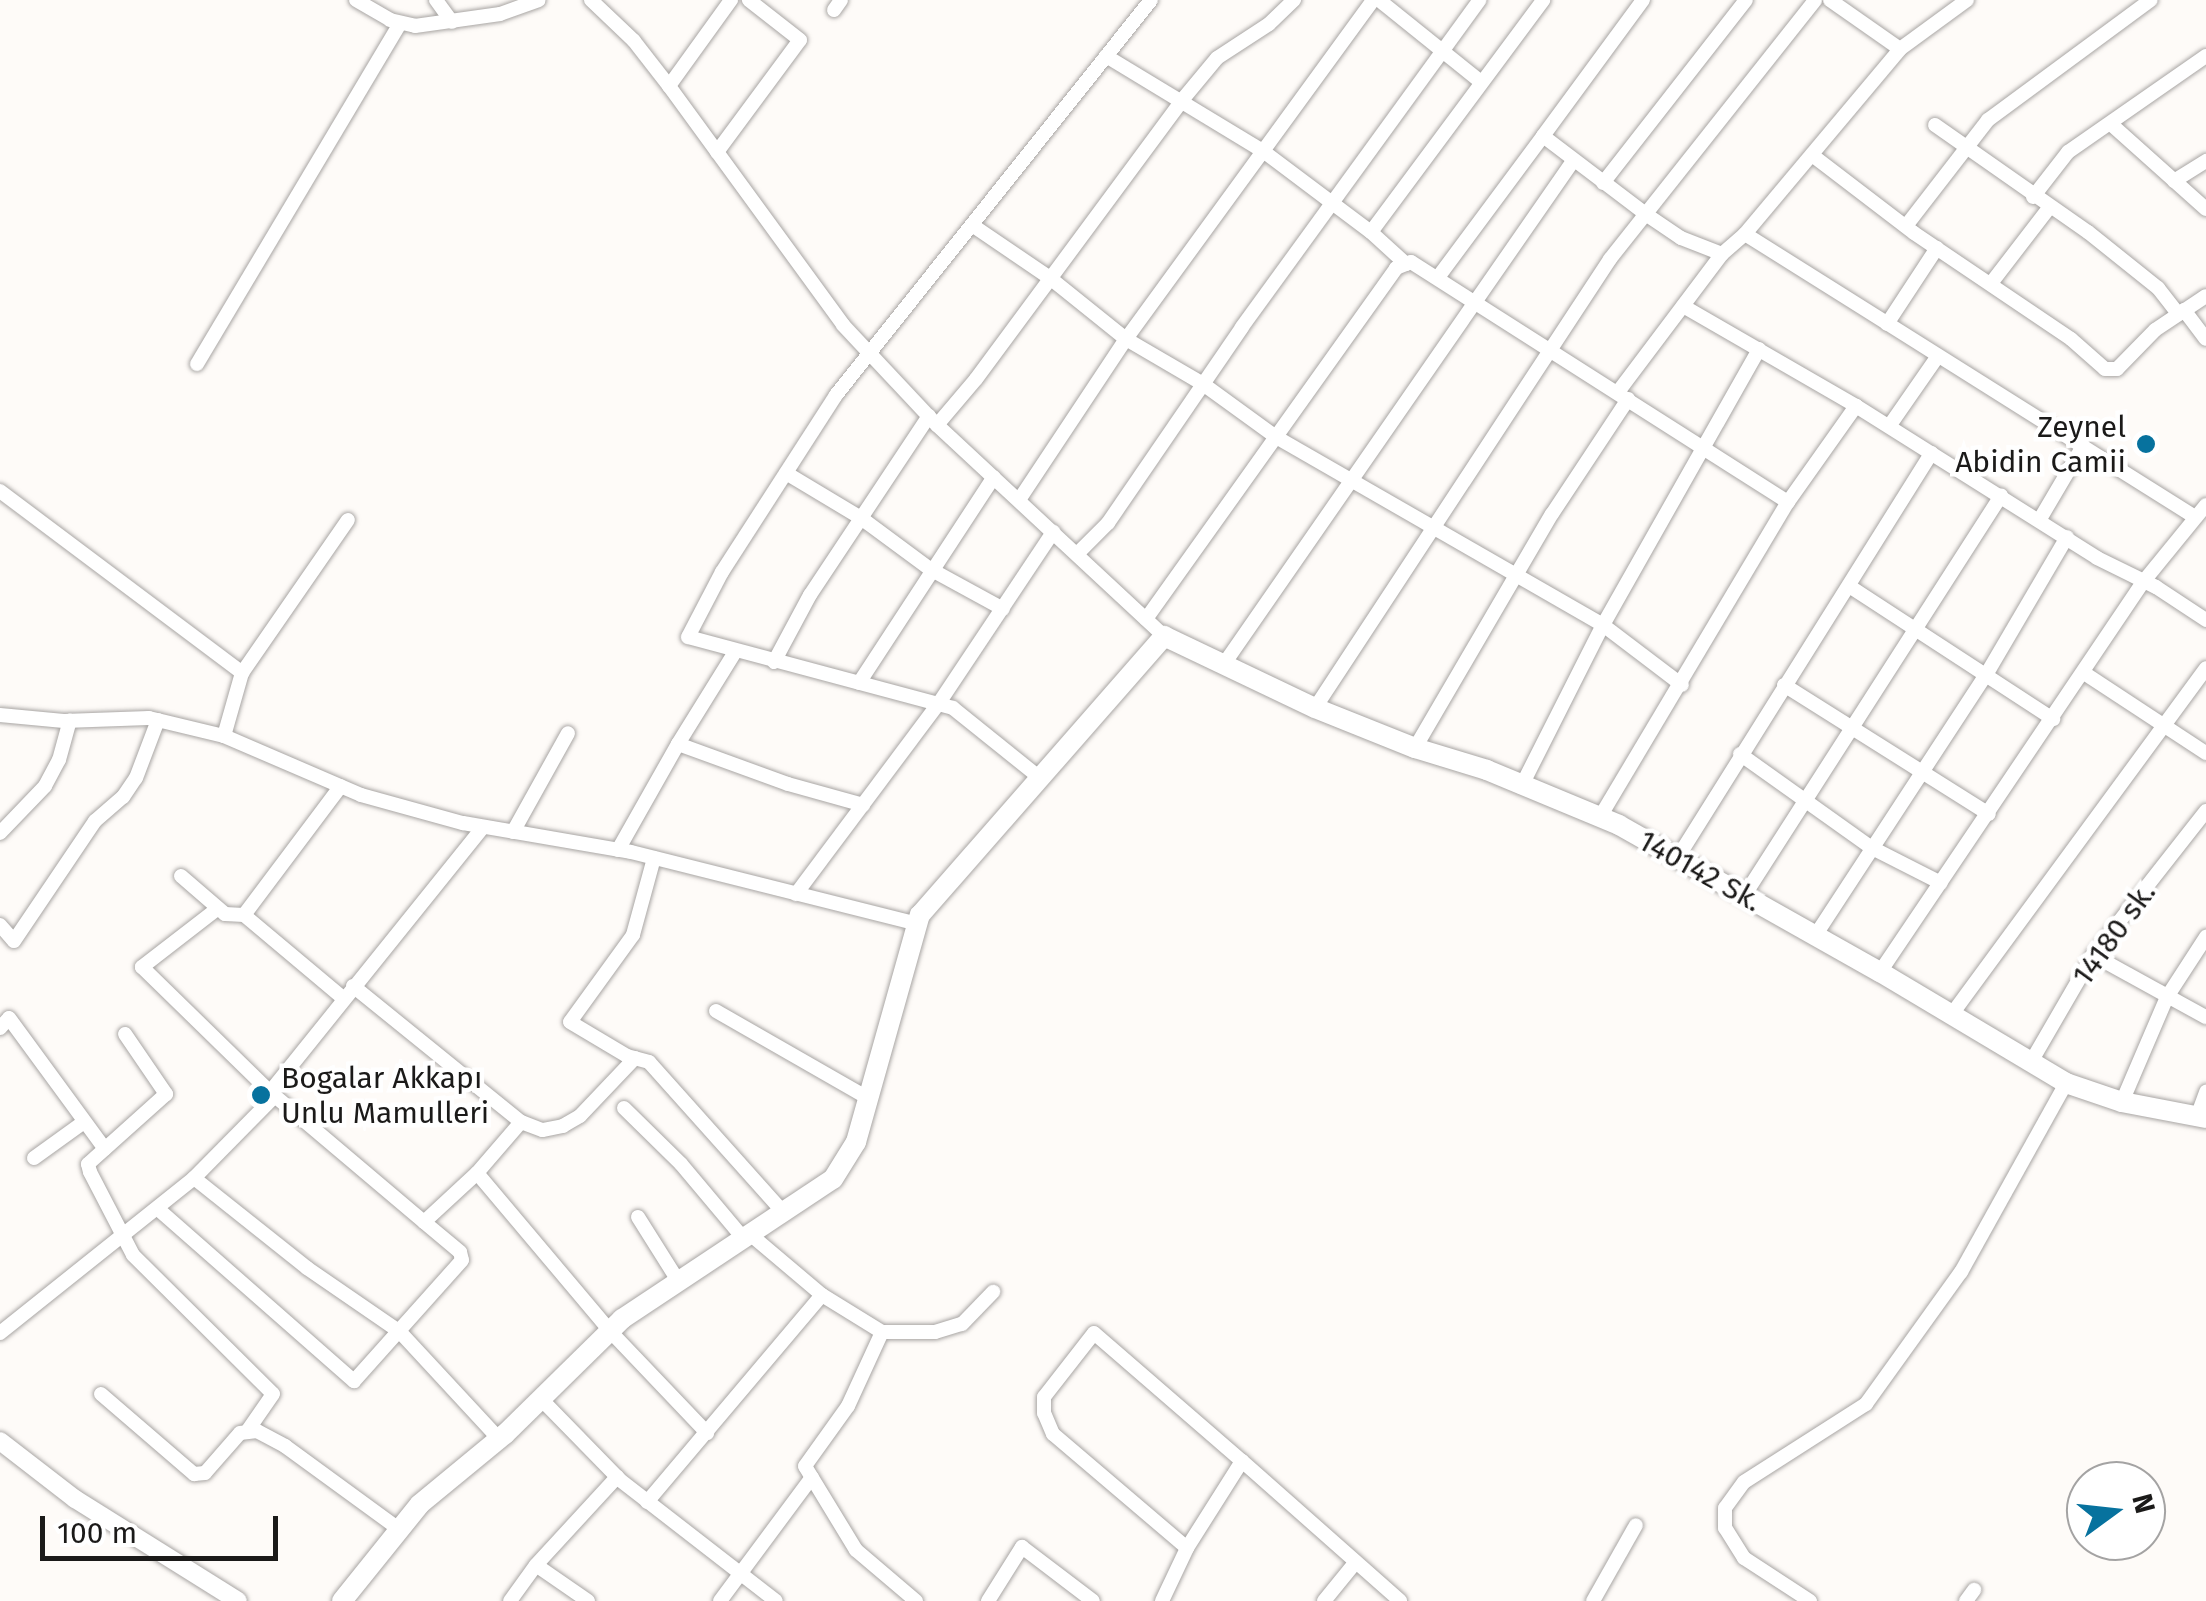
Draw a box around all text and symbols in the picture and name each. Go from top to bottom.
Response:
place label: Zeynel Abidin Camii [1955,409,2126,480]
marker: Zeynel Abidin Camii [2135,433,2157,455]
street label: 140142 Sk. [1632,823,1768,919]
street label: 14180 sk. [2065,876,2163,992]
place label: Bogalar Akkapı Unlu Mamulleri [281,1060,489,1130]
marker: Bogalar Akkapı Unlu Mamulleri [250,1084,272,1106]
north arrow [2066,1461,2166,1561]
text: N [2125,1490,2162,1517]
scale bar [45,1496,282,1558]
text: 100 m [57,1515,137,1551]

